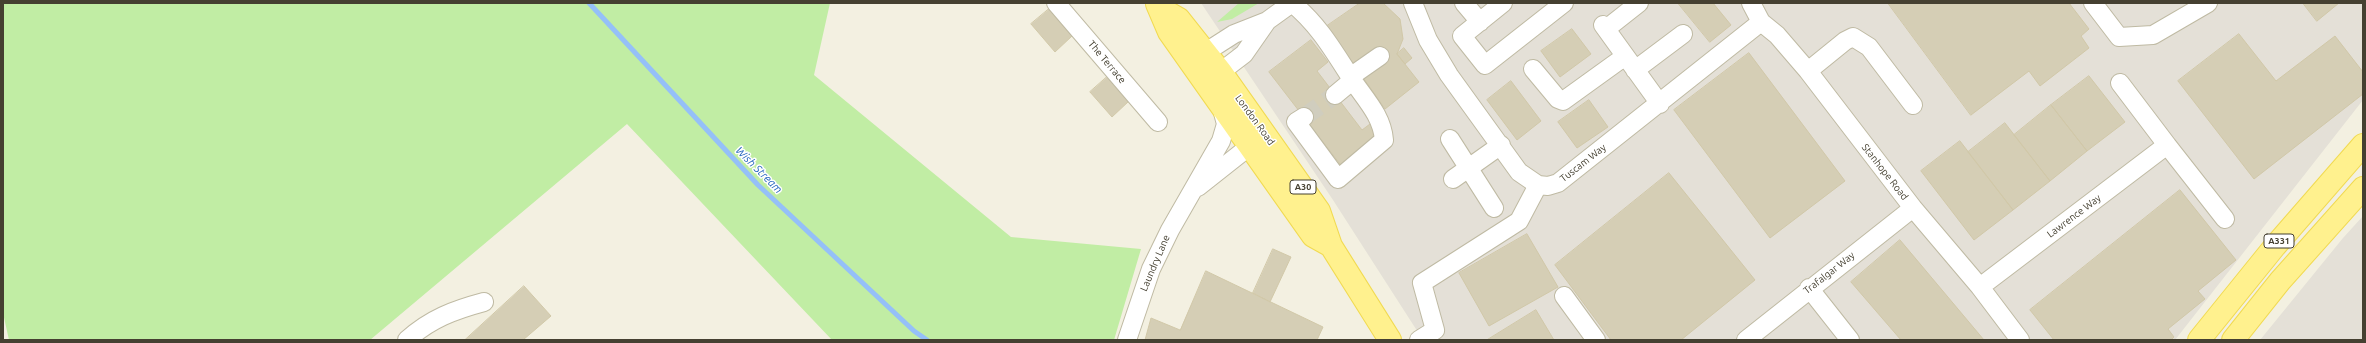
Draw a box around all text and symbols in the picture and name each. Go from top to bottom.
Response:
street label: The Terrace [1086,38,1128,86]
street label: London Road [1233,92,1277,148]
street label: Tuscam Way [1558,141,1608,185]
street label: Stanhope Road [1859,141,1911,203]
water label: Wish Stream [733,144,785,196]
road number: A30 [1290,180,1316,194]
street label: Lawrence Way [2045,192,2103,240]
street label: Laundry Lane [1138,233,1172,293]
road number: A331 [2264,234,2294,248]
street label: Trafalgar Way [1801,249,1857,297]

